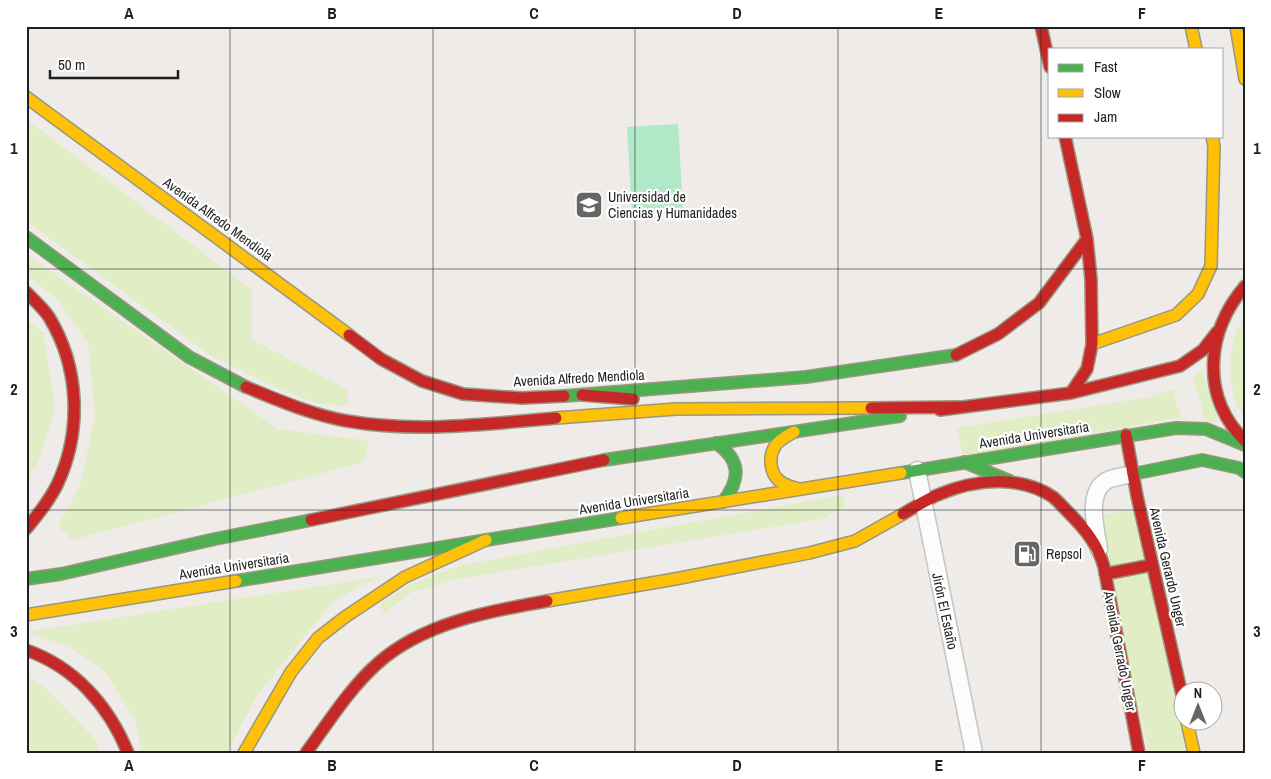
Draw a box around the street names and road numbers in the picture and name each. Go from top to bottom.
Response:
street label: Avenida Alfredo Mendiola [159,173,277,265]
street label: Avenida Alfredo Mendiola [512,366,646,390]
street label: Avenida Universitaria [977,417,1091,453]
street label: Avenida Universitaria [577,483,691,519]
street label: Avenida Gerardo Unger [1145,505,1190,628]
street label: Avenida Universitaria [177,548,291,584]
street label: Jirón El Estaño [928,571,962,651]
street label: Avenida Gerrado Unger [1099,589,1140,713]

